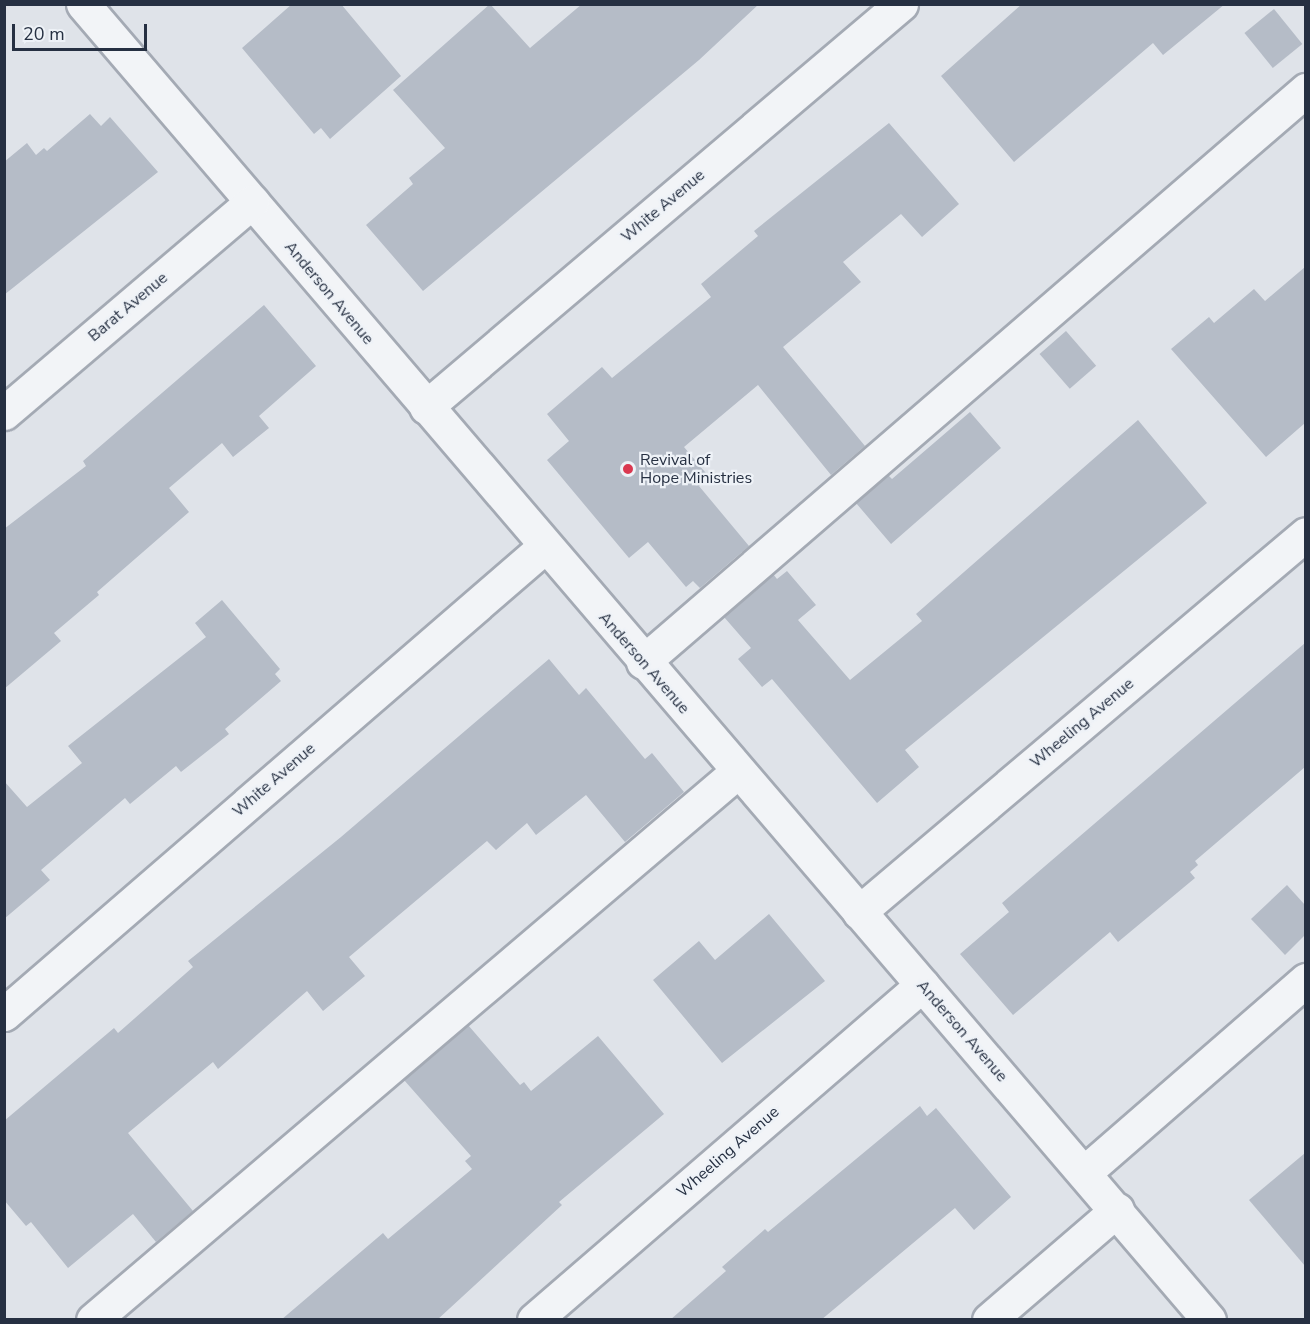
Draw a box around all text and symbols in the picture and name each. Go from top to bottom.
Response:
scale bar [15,12,150,50]
text: 20 m [23,22,65,46]
street label: White Avenue [617,166,709,246]
street label: Anderson Avenue [280,238,378,348]
street label: Barat Avenue [84,268,172,346]
place label: Revival of Hope Ministries [640,450,752,488]
marker: Revival of Hope Ministries [621,462,635,476]
street label: Anderson Avenue [595,608,693,718]
street label: Wheeling Avenue [1026,674,1138,772]
street label: White Avenue [229,739,319,821]
street label: Anderson Avenue [913,976,1011,1086]
street label: Wheeling Avenue [673,1102,783,1202]

